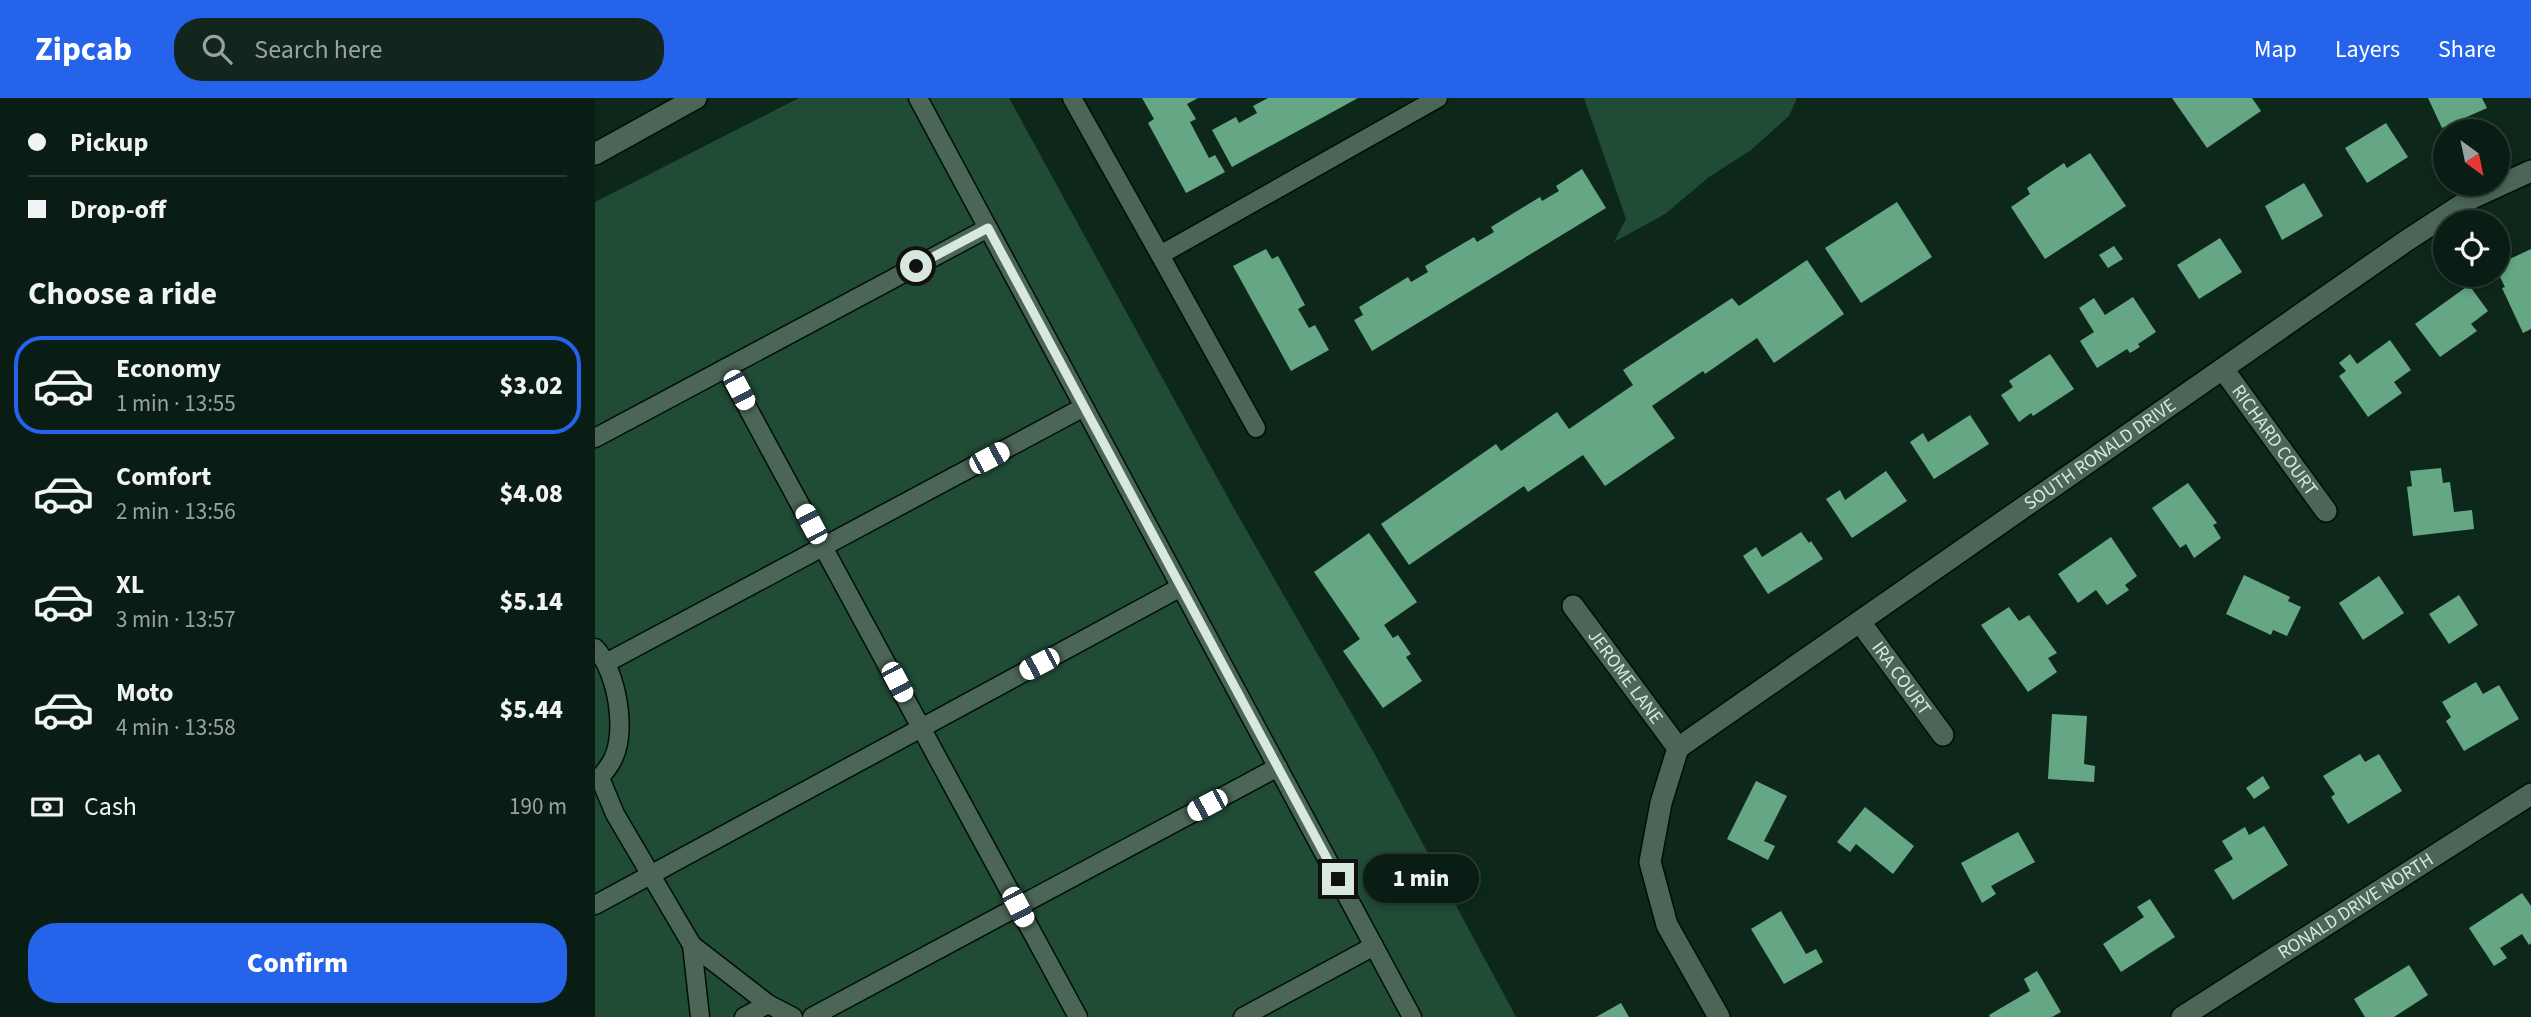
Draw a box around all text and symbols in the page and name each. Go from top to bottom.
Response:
search box [174,18,664,81]
text: Zipcab [35,26,132,73]
icon: search [198,30,236,68]
text: Search here [254,31,382,68]
text: Map [2254,32,2297,67]
text: Layers [2335,32,2400,67]
text: Share [2438,32,2496,67]
north arrow [2433,119,2509,196]
map controls [2433,119,2510,287]
text: Pickup [70,124,148,161]
text: Drop-off [70,191,166,228]
button: locate [2433,210,2510,287]
route start [900,250,932,282]
text: Choose a ride [28,271,217,317]
text: Economy [116,350,221,387]
icon: car [32,354,95,417]
text: $3.02 [499,367,563,404]
car [720,367,759,413]
street label: RICHARD COURT [2225,379,2324,501]
text: 1 min · 13:55 [116,387,236,420]
street label: SOUTH RONALD DRIVE [2018,392,2181,517]
car [966,439,1013,477]
text: Comfort [116,458,211,495]
icon: car [32,462,95,525]
text: $4.08 [499,475,563,512]
text: 2 min · 13:56 [116,495,236,528]
car [792,501,831,547]
text: XL [116,566,144,603]
icon: car [32,570,95,633]
text: $5.14 [499,583,563,620]
text: 3 min · 13:57 [116,603,236,636]
street label: JEROME LANE [1581,624,1670,730]
street label: IRA COURT [1865,636,1938,721]
car [1016,645,1063,683]
car [878,659,917,705]
text: Moto [116,674,173,711]
icon: car [32,678,95,741]
text: $5.44 [499,691,563,728]
text: 4 min · 13:58 [116,711,236,744]
car [1184,786,1231,824]
icon: cash [28,788,66,826]
text: Cash [84,788,137,825]
text: 190 m [509,790,567,823]
street label: RONALD DRIVE NORTH [2272,846,2439,966]
callout: 1 min [1363,854,1478,904]
text: 1 min [1393,862,1449,895]
route end [1322,863,1354,895]
car [999,884,1038,930]
button: Confirm [28,923,567,1003]

